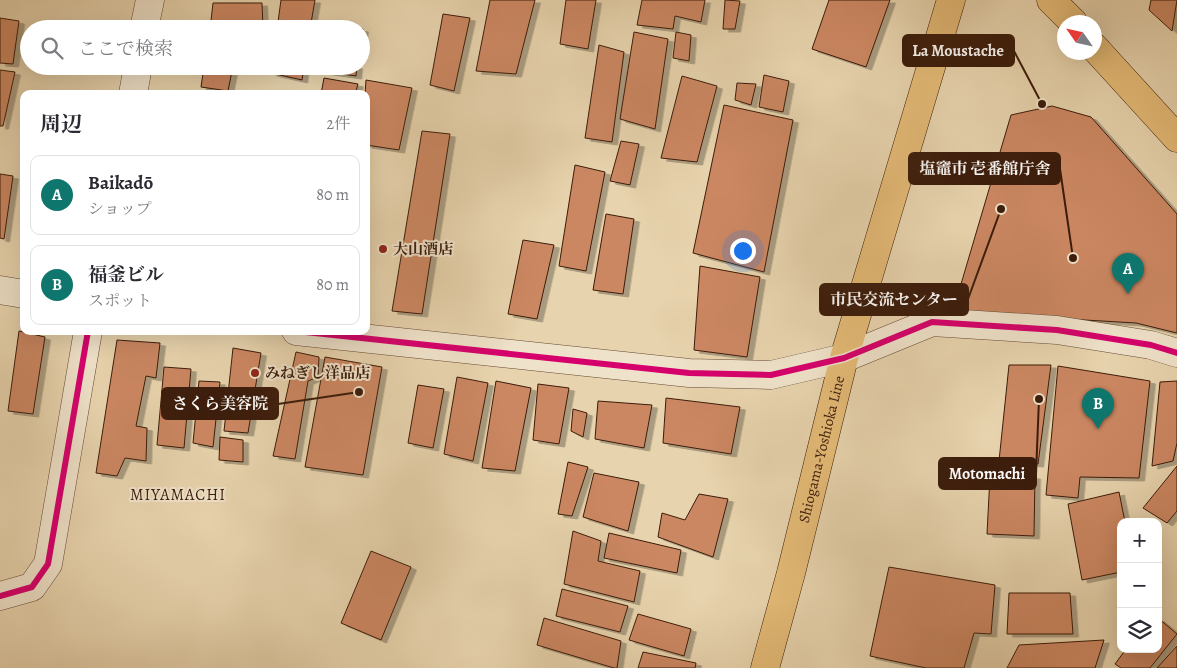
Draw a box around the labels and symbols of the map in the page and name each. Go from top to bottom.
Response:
north arrow [1057,15,1102,60]
callout: La Moustache [903,35,1014,66]
text: La Moustache [912,40,1004,62]
callout: 塩竈市 壱番館庁舎 [909,153,1060,184]
text: 塩竈市 壱番館庁舎 [920,158,1050,180]
your location [730,238,756,264]
place label: 大山酒店 [393,239,453,259]
marker: 大山酒店 [377,243,389,255]
pin: A [1112,253,1144,294]
callout: 市民交流センター [820,284,968,315]
text: 市民交流センター [830,289,958,311]
place label: みねぎし洋品店 [265,363,370,383]
marker: みねぎし洋品店 [249,367,261,379]
street label: Shiogama-Yoshioka Line [794,373,849,525]
callout: さくら美容院 [162,388,278,419]
pin: B [1082,388,1114,429]
text: さくら美容院 [172,393,268,415]
callout: Motomachi [939,458,1036,489]
text: Motomachi [949,463,1026,485]
district label: MIYAMACHI [130,484,226,506]

